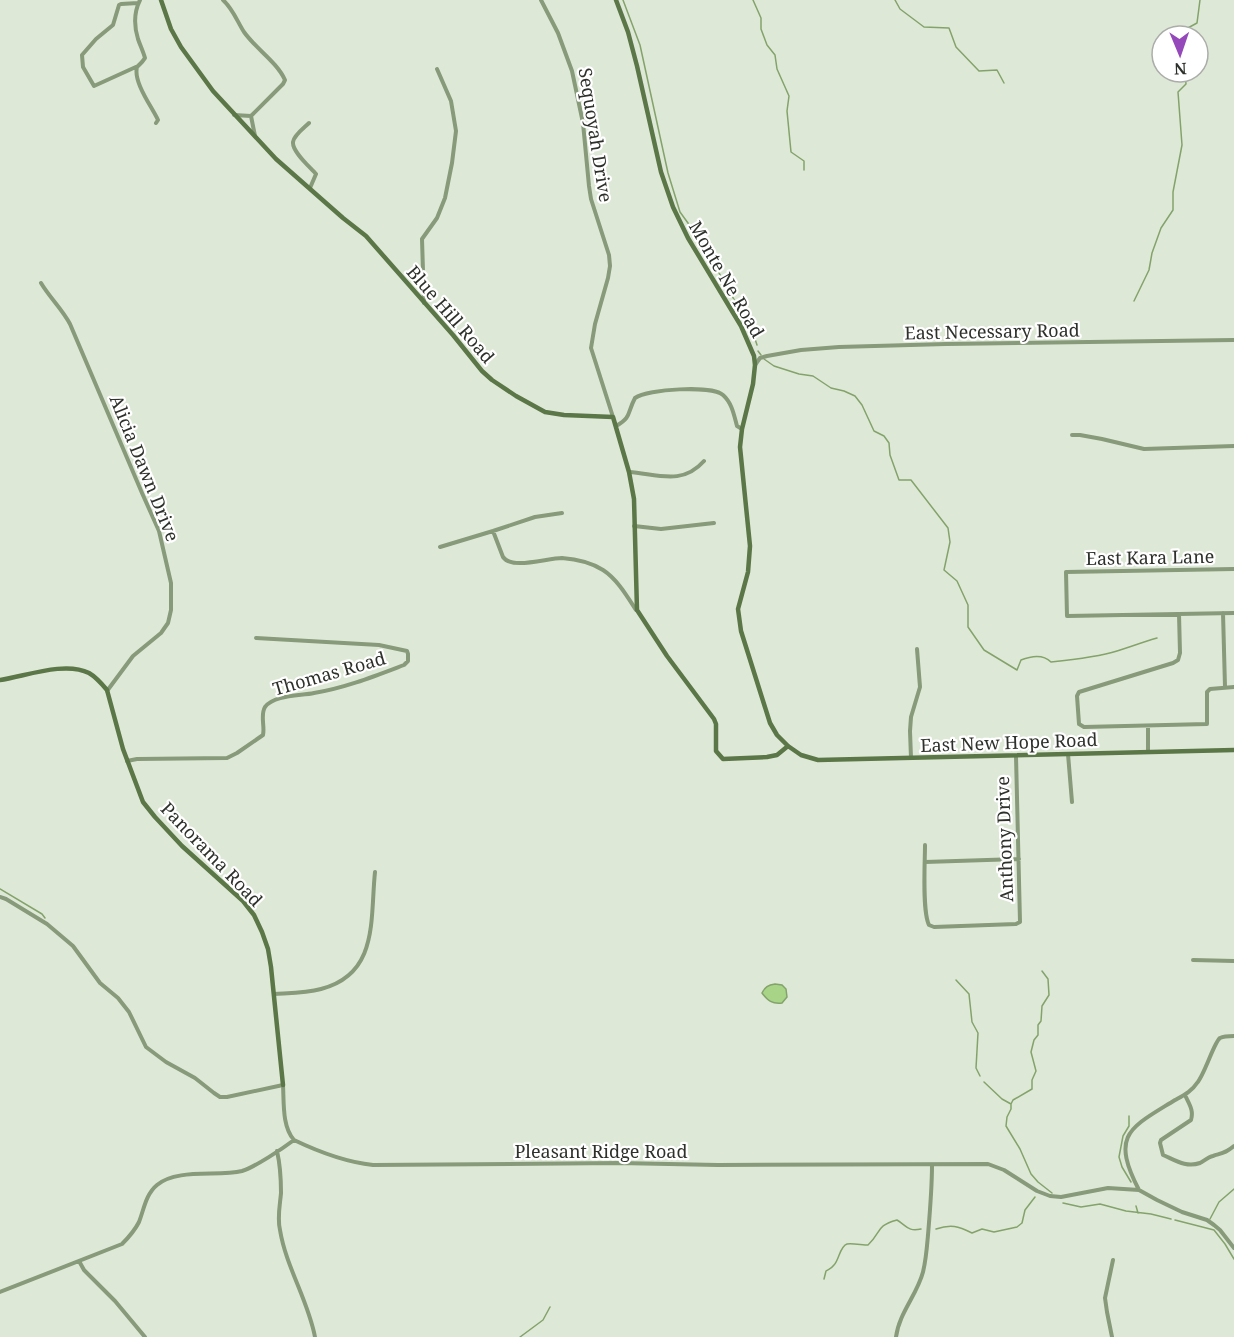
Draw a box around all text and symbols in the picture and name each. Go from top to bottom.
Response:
north arrow [1150,24,1210,84]
text: N [1173,58,1187,80]
street label: Sequoyah Drive [574,66,618,204]
street label: Monte Ne Road [684,216,770,342]
street label: Blue Hill Road [402,260,500,368]
street label: East Necessary Road [904,317,1080,345]
street label: Alicia Dawn Drive [105,391,185,545]
street label: East Kara Lane [1085,544,1215,570]
street label: Thomas Road [270,645,388,701]
street label: East New Hope Road [920,727,1098,757]
street label: Anthony Drive [990,776,1018,902]
street label: Panorama Road [156,797,268,911]
street label: Pleasant Ridge Road [514,1139,688,1163]

